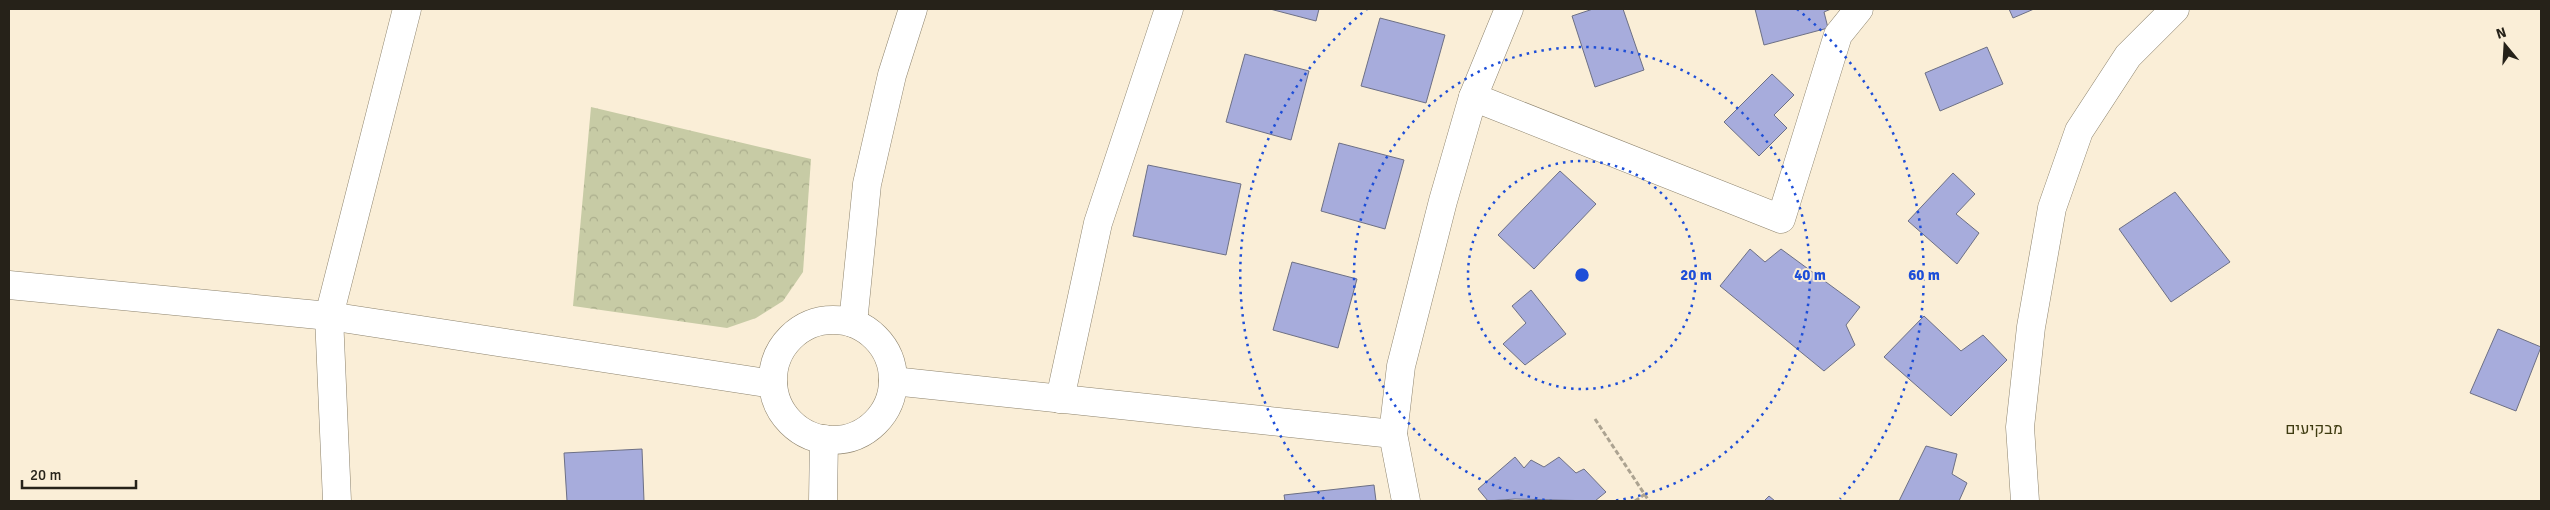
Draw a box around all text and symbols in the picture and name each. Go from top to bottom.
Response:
north arrow [2480,20,2530,70]
text: N [2494,24,2508,43]
centre of rings [1573,266,1591,284]
text: 20 m [1680,266,1712,284]
text: 40 m [1794,266,1826,284]
text: 60 m [1908,266,1940,284]
district label: מבקיעים [2285,419,2343,439]
scale bar [22,458,136,490]
text: 20 m [30,466,61,484]

